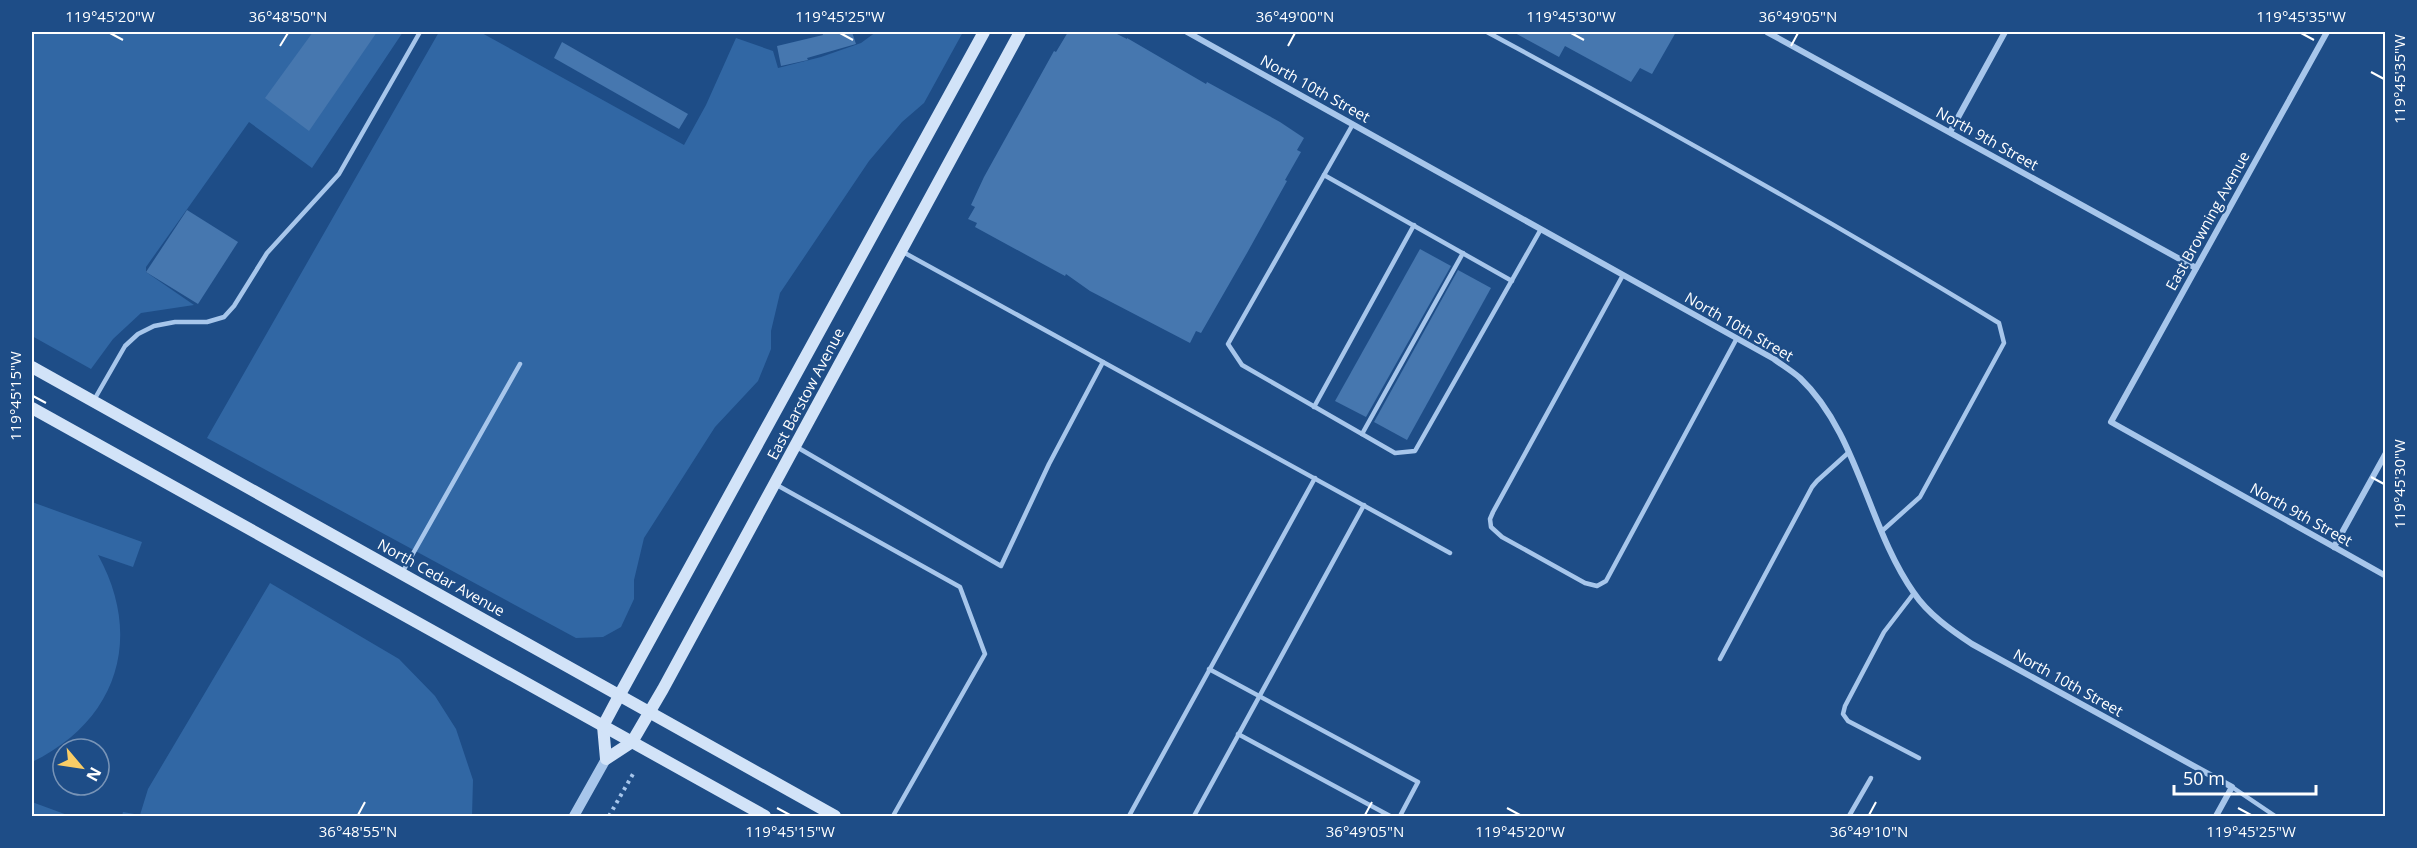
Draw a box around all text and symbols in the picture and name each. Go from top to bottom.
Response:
text: 119°45'20"W [65,6,155,26]
text: 36°48'50"N [249,6,327,26]
text: 119°45'25"W [795,6,885,26]
text: 36°49'00"N [1256,6,1334,26]
text: 119°45'30"W [1526,6,1616,26]
text: 36°49'05"N [1759,6,1837,26]
text: 119°45'35"W [2256,6,2346,26]
text: 119°45'35"W [2389,34,2409,124]
street label: North 10th Street [1257,50,1374,127]
street label: North 9th Street [1933,102,2042,174]
street label: East Browning Avenue [2161,147,2254,294]
street label: North 10th Street [1682,287,1797,365]
street label: East Barstow Avenue [762,324,848,463]
text: 119°45'15"W [5,351,25,441]
text: 119°45'30"W [2389,439,2409,529]
street label: North 9th Street [2247,478,2356,550]
street label: North Cedar Avenue [374,534,509,620]
street label: North 10th Street [2010,644,2127,721]
north arrow [51,737,111,797]
scale bar [2174,758,2316,796]
text: N [81,763,107,785]
text: 50 m [2183,766,2225,790]
text: 36°48'55"N [319,821,397,841]
text: 119°45'15"W [745,821,835,841]
text: 36°49'05"N [1326,821,1404,841]
text: 119°45'20"W [1475,821,1565,841]
text: 36°49'10"N [1830,821,1908,841]
text: 119°45'25"W [2206,821,2296,841]

